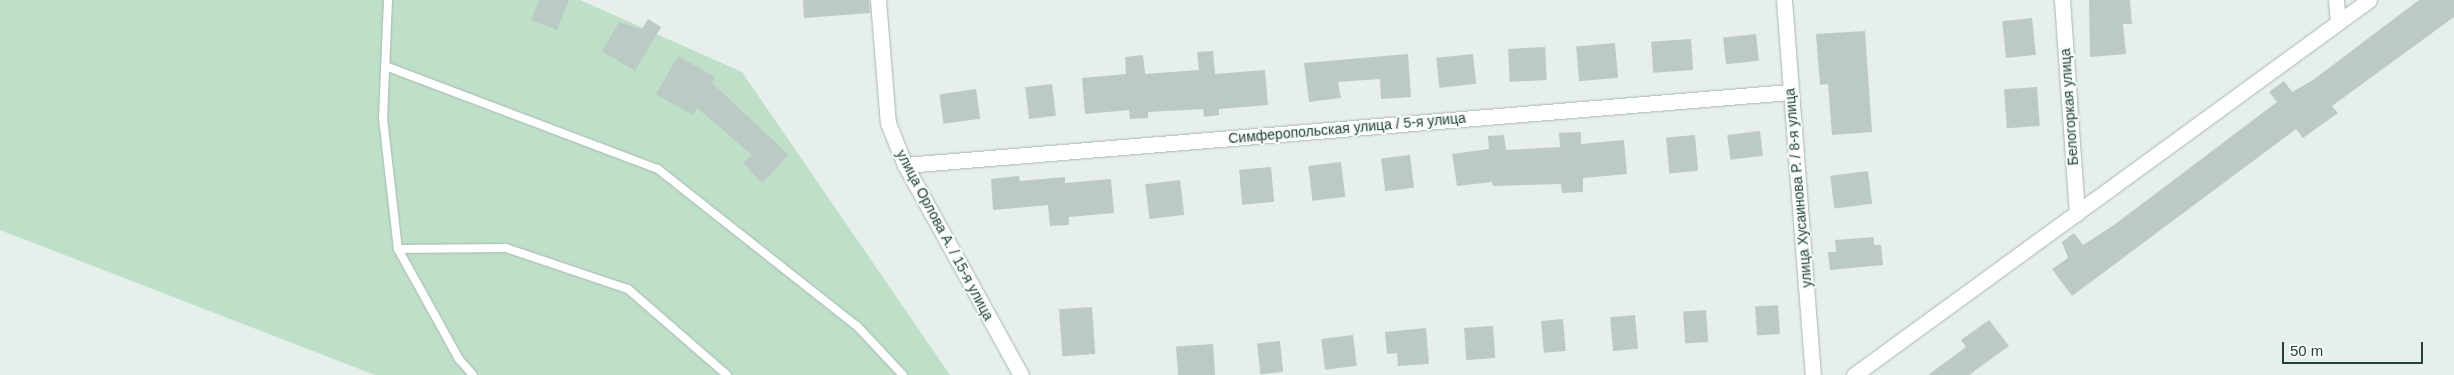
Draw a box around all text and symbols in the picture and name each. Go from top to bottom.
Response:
street label: Белогоркая улица [2057,48,2081,166]
street label: улица Хусаинова Р. / 8-я улица [1781,88,1815,288]
street label: Симферопольская улица / 5-я улица [1228,109,1466,147]
street label: улица Орлова А. / 15-я улица [893,147,997,323]
scale bar [2284,332,2425,364]
text: 50 m [2290,342,2323,359]

